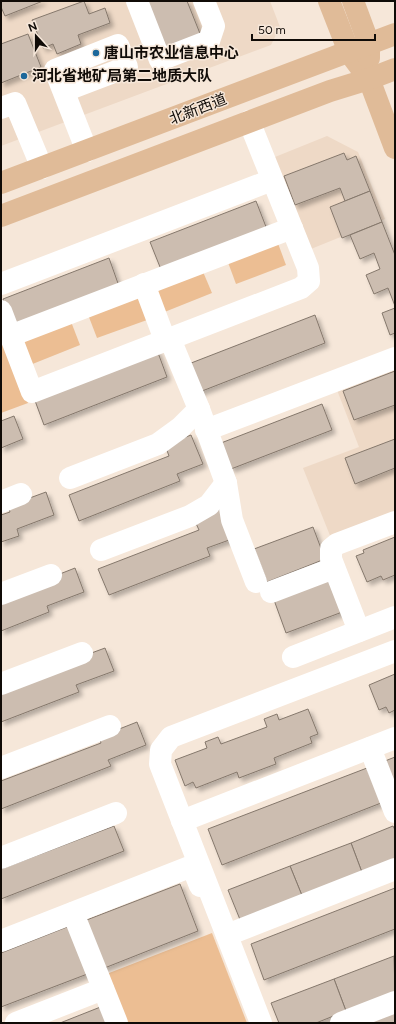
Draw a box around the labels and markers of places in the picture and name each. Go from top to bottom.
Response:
place label: 唐山市农业信息中心 [104,44,239,62]
marker: 唐山市农业信息中心 [91,48,101,58]
place label: 河北省地矿局第二地质大队 [32,67,212,85]
marker: 河北省地矿局第二地质大队 [19,71,29,81]

